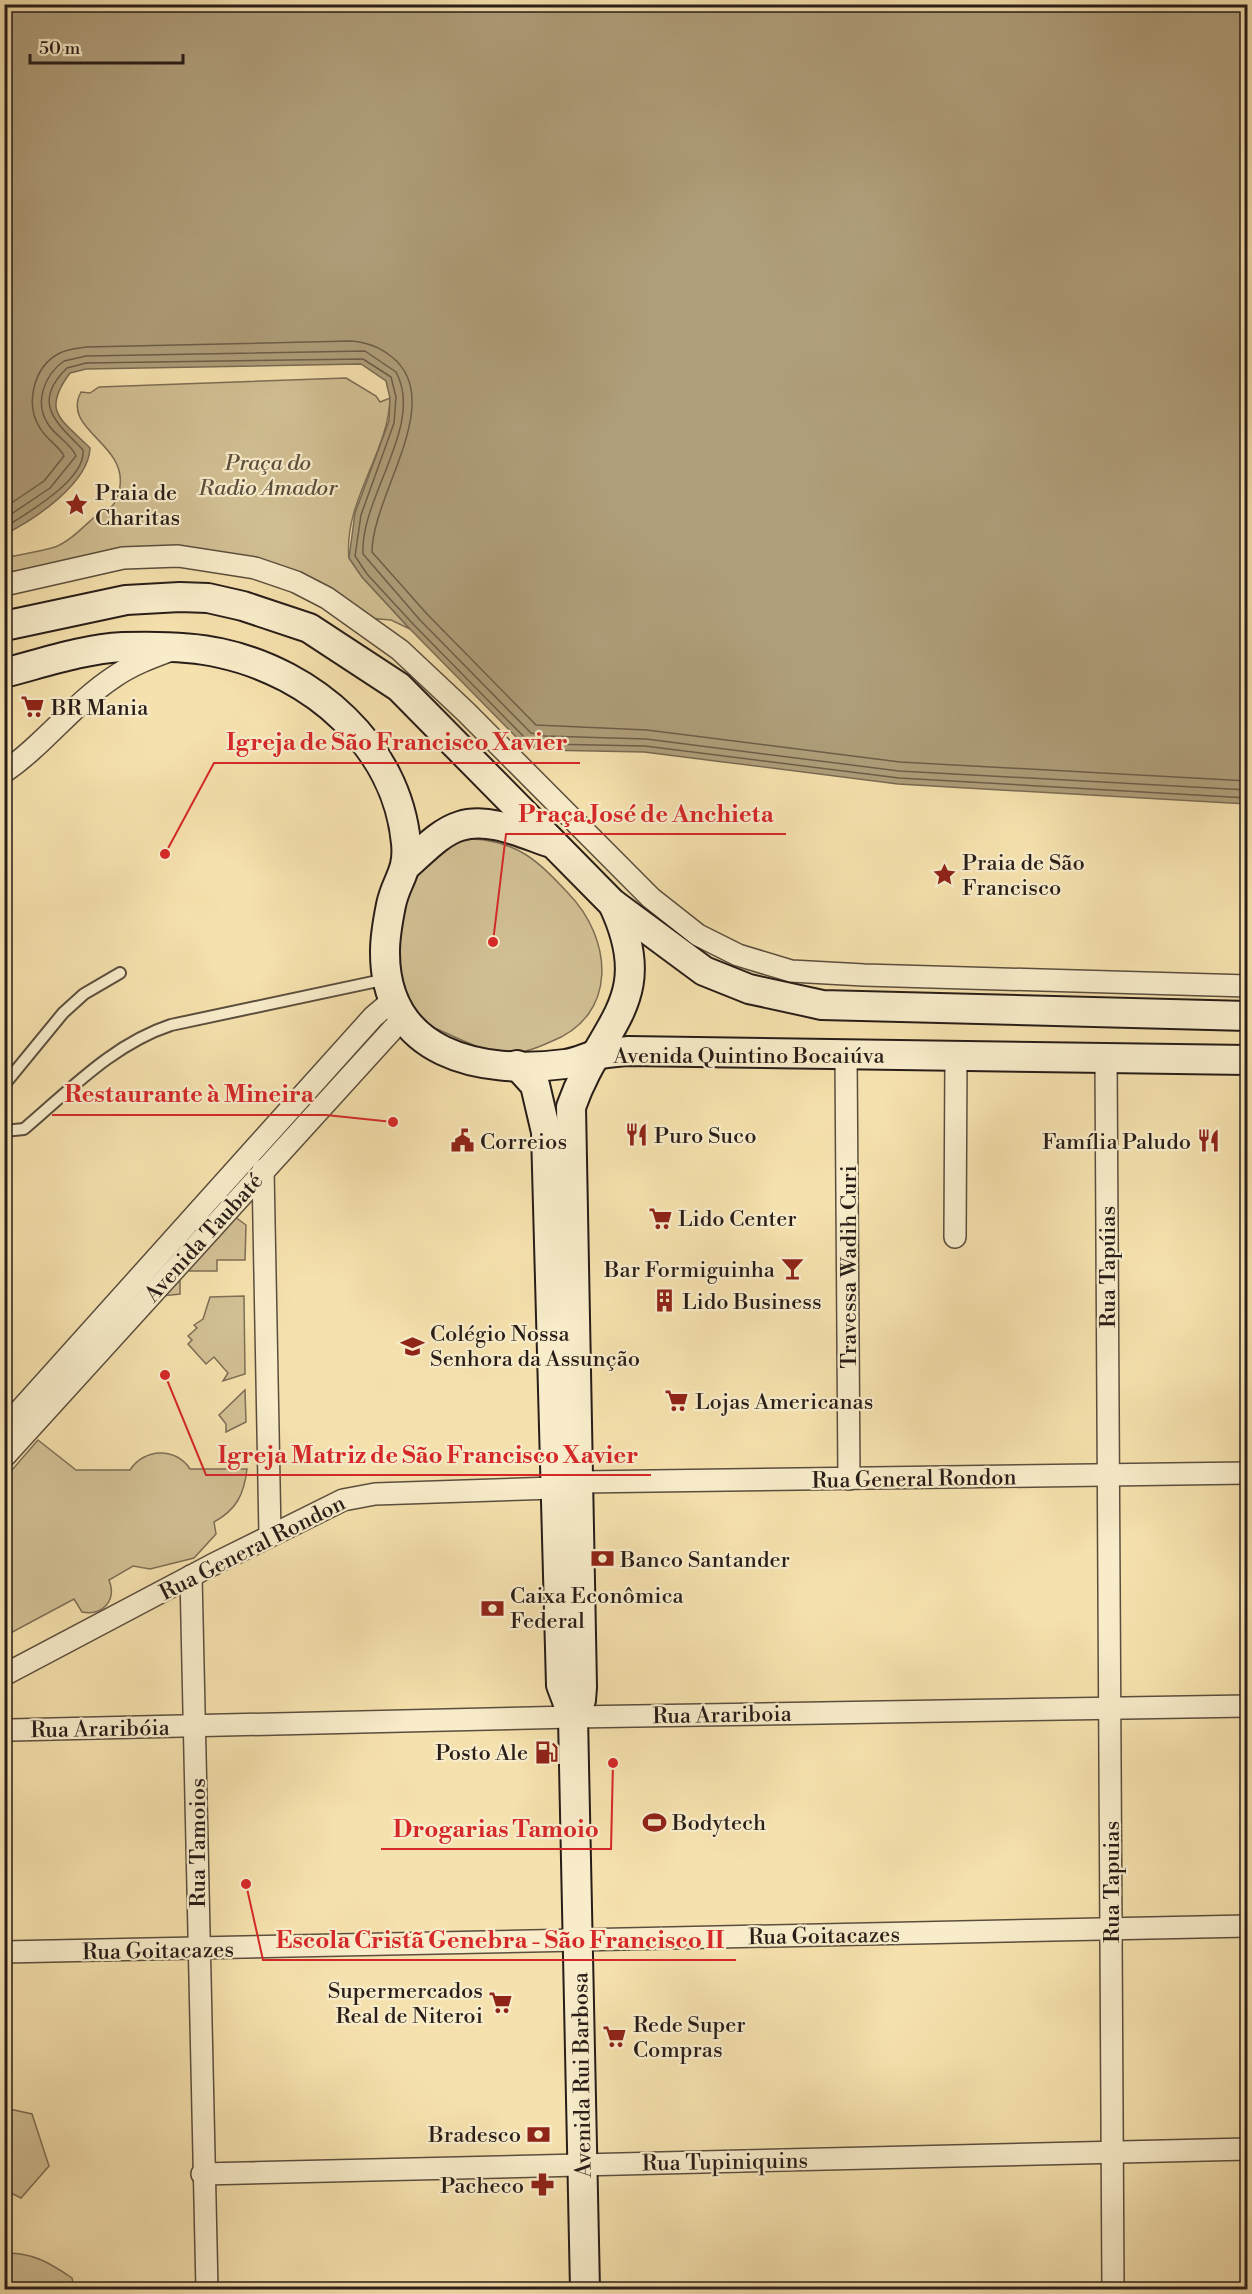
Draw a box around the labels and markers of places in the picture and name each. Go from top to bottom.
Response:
place label: Praia de Charitas [95,480,180,532]
place icon: Praia de Charitas [64,492,90,518]
supermarket icon: BR Mania [20,694,46,720]
place label: BR Mania [50,695,149,722]
callout: Igreja de São Francisco Xavier [214,721,580,763]
callout: Praça José de Anchieta [506,792,786,834]
place label: Praia de São Francisco [962,850,1085,902]
place icon: Praia de São Francisco [931,862,957,888]
callout: Restaurante à Mineira [52,1073,326,1115]
restaurant icon: Puro Suco [623,1122,649,1148]
place label: Puro Suco [654,1123,757,1150]
public building icon: Correios [449,1128,475,1154]
restaurant icon: Família Paludo [1196,1128,1222,1154]
place label: Correios [480,1129,567,1156]
place label: Família Paludo [1042,1129,1191,1156]
supermarket icon: Lido Center [647,1205,673,1231]
place label: Lido Center [678,1206,797,1233]
bar icon: Bar Formiguinha [780,1256,806,1282]
place label: Bar Formiguinha [603,1257,776,1284]
building icon: Lido Business [651,1288,677,1314]
place label: Lido Business [682,1289,822,1316]
place label: Colégio Nossa Senhora da Assunção [430,1321,640,1373]
school or university icon: Colégio Nossa Senhora da Assunção [399,1333,425,1359]
supermarket icon: Lojas Americanas [664,1388,690,1414]
place label: Lojas Americanas [695,1389,873,1416]
callout: Igreja Matriz de São Francisco Xavier [206,1433,651,1475]
bank icon: Banco Santander [589,1546,615,1572]
place label: Banco Santander [619,1547,790,1574]
place label: Caixa Econômica Federal [510,1583,685,1635]
bank icon: Caixa Econômica Federal [479,1595,505,1621]
fuel station icon: Posto Ale [533,1739,559,1765]
place label: Posto Ale [435,1740,528,1767]
callout: Drogarias Tamoio [381,1807,611,1849]
sports icon: Bodytech [641,1809,667,1835]
place label: Bodytech [671,1810,766,1837]
callout: Escola Cristã Genebra - São Francisco II [263,1918,736,1960]
place label: Supermercados Real de Niteroi [328,1978,483,2030]
supermarket icon: Supermercados Real de Niteroi [488,1990,514,2016]
place label: Rede Super Compras [633,2012,746,2064]
supermarket icon: Rede Super Compras [602,2024,628,2050]
bank icon: Bradesco [526,2121,552,2147]
place label: Bradesco [427,2122,521,2149]
pharmacy icon: Pacheco [529,2172,555,2198]
place label: Pacheco [440,2173,524,2200]

